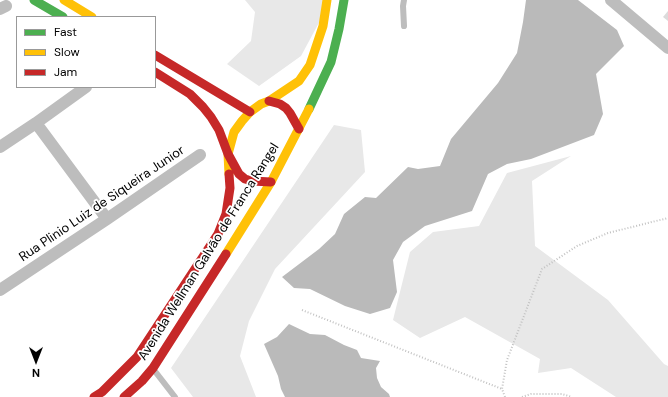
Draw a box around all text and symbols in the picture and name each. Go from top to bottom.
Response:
legend [16,16,156,88]
text: Fast [54,24,77,40]
text: Slow [54,44,80,60]
text: Jam [54,64,77,80]
street label: Avenida Wellman Galvão de Franca Rangel [135,141,283,363]
street label: Rua Plinio Luiz de Siqueira Junior [16,143,188,265]
north arrow [16,341,56,381]
text: N [32,366,40,380]

